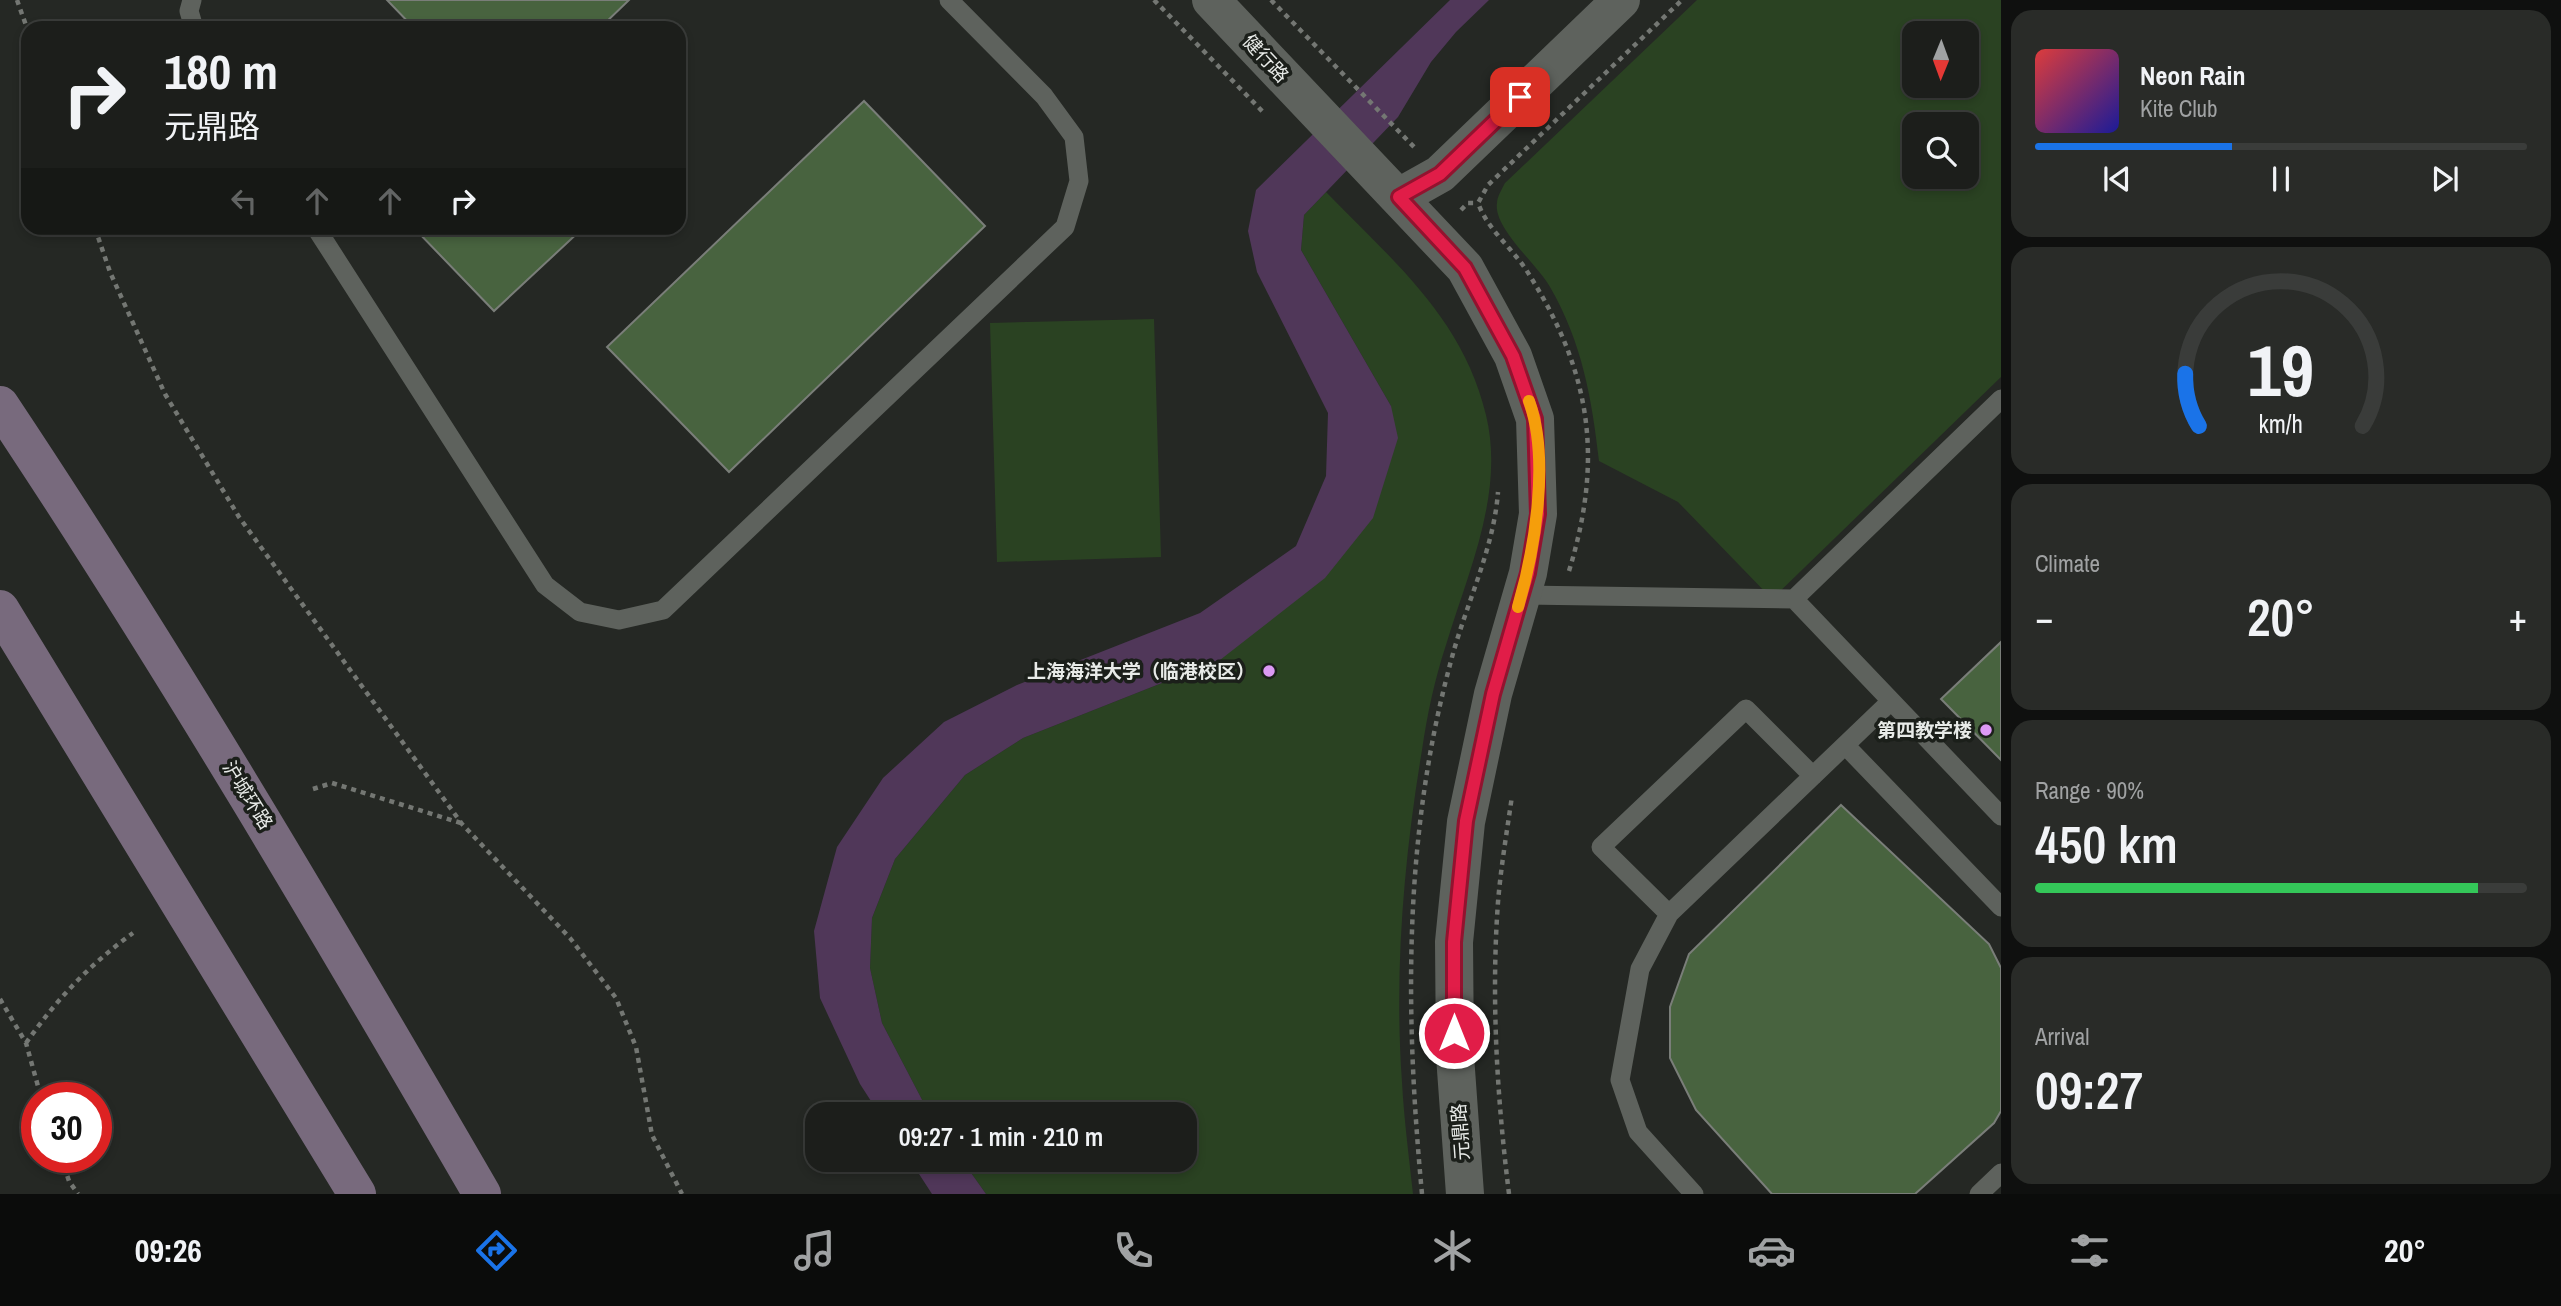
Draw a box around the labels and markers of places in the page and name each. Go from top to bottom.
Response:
pin [1490,67,1550,127]
place label: 上海海洋大学（临港校区） [1027,658,1255,684]
marker: 上海海洋大学（临港校区） [1261,663,1277,679]
place label: 第四教学楼 [1877,717,1972,743]
marker: 第四教学楼 [1978,722,1994,738]

